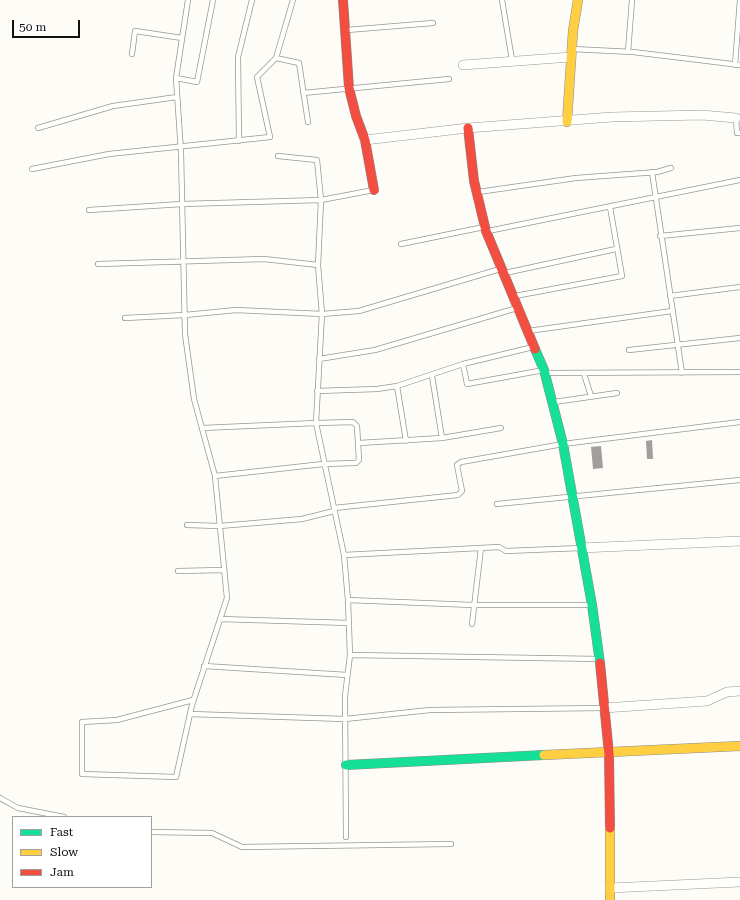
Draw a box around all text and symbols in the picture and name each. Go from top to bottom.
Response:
scale bar [14,12,82,38]
text: 50 m [19,20,46,34]
legend [12,816,152,888]
text: Fast [50,825,73,839]
text: Slow [50,845,78,859]
text: Jam [50,865,74,879]

